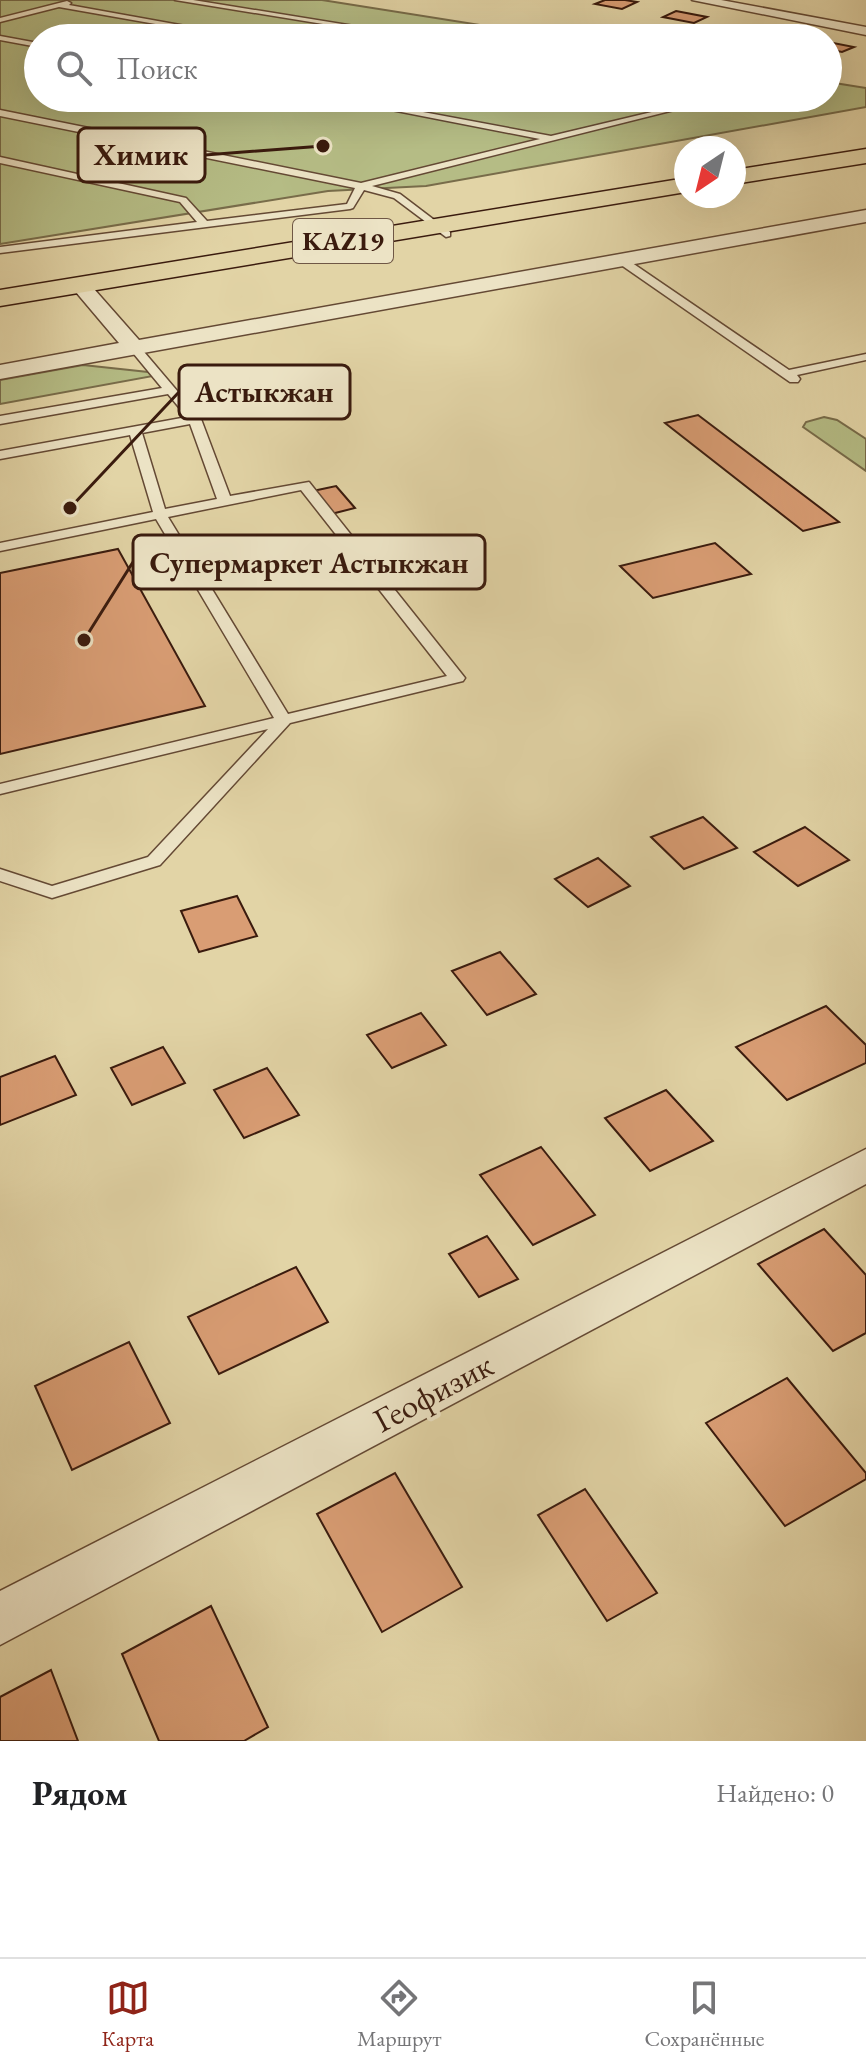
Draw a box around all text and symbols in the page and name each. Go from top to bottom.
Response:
search box [24,24,842,112]
icon: search [52,46,96,90]
text: Поиск [116,49,198,88]
callout: Химик [78,128,205,182]
text: Химик [93,135,189,174]
north arrow [674,136,746,208]
road number: KAZ19 [293,219,393,263]
callout: Астыкжан [179,365,350,419]
text: Астыкжан [193,372,334,411]
callout: Супермаркет Астыкжан [133,535,485,589]
text: Супермаркет Астыкжан [149,543,469,582]
street label: Геофизик [366,1342,500,1442]
text: Рядом [32,1771,127,1815]
text: Найдено: 0 [716,1776,834,1810]
tab: Карта [102,1976,154,2053]
tab: Маршрут [357,1976,441,2053]
tab: Сохранённые [644,1976,764,2053]

